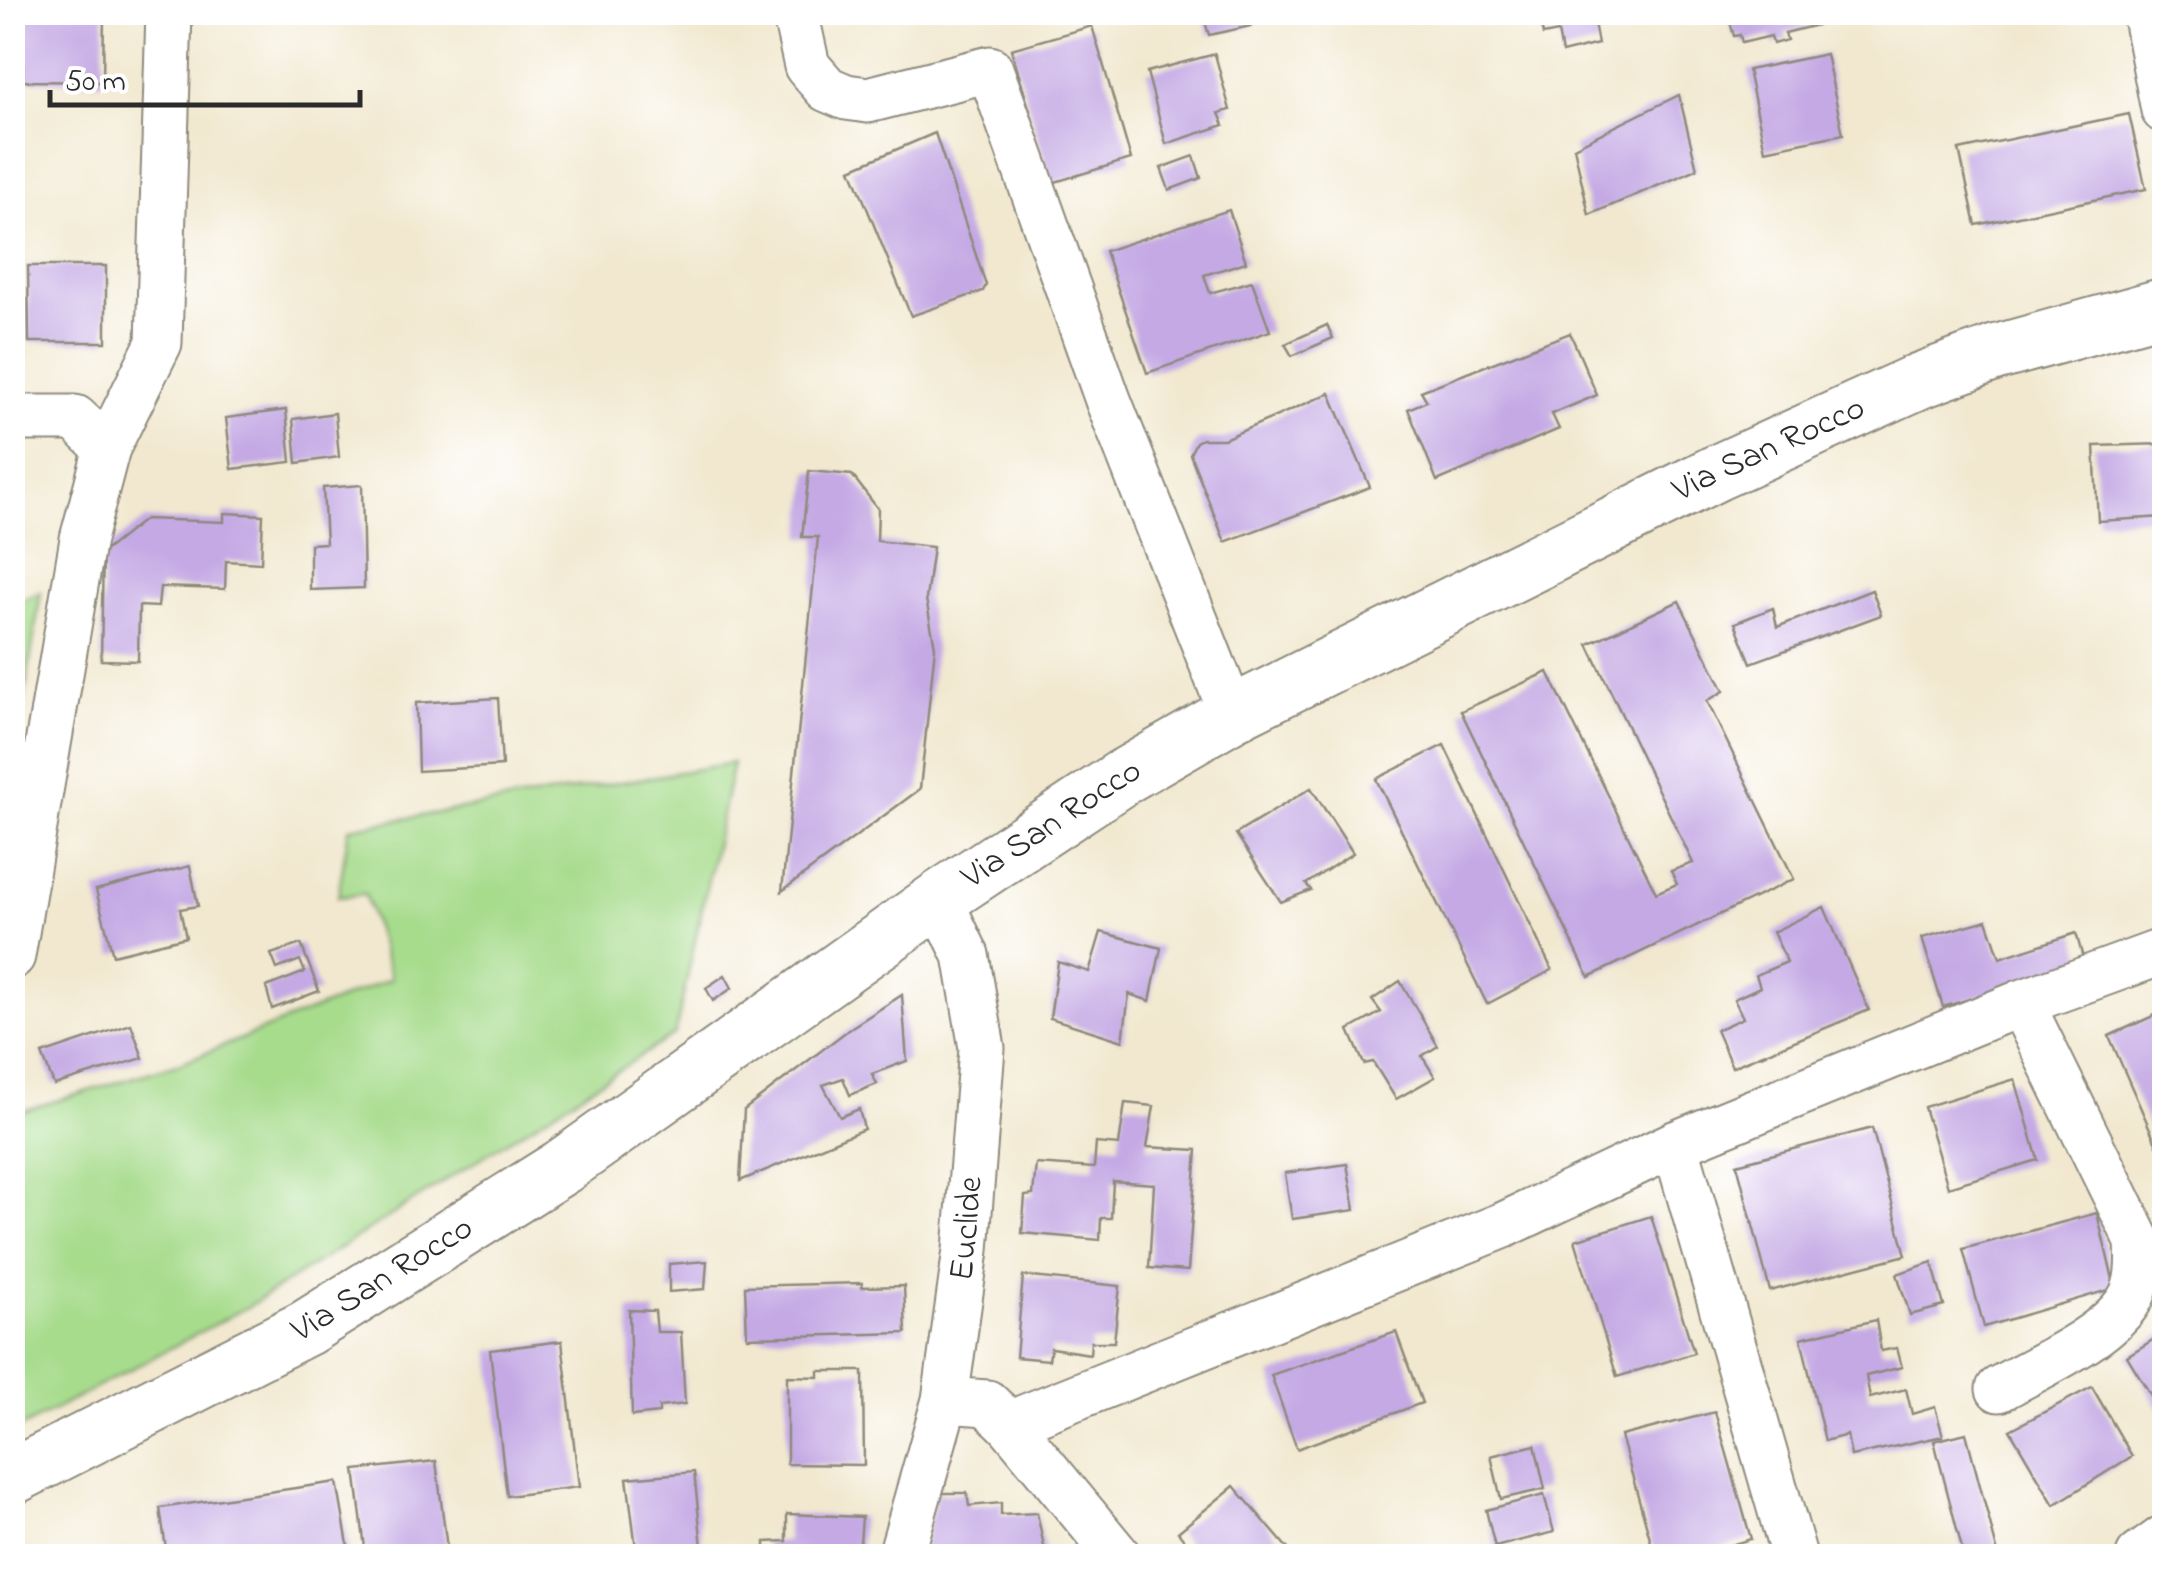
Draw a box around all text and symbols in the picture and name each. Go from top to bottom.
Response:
scale bar [50,45,360,107]
text: 50 m [65,61,126,105]
street label: Via San Rocco [1663,383,1873,516]
street label: Via San Rocco [951,746,1151,903]
street label: Euclide [936,1174,997,1284]
street label: Via San Rocco [282,1203,483,1357]

